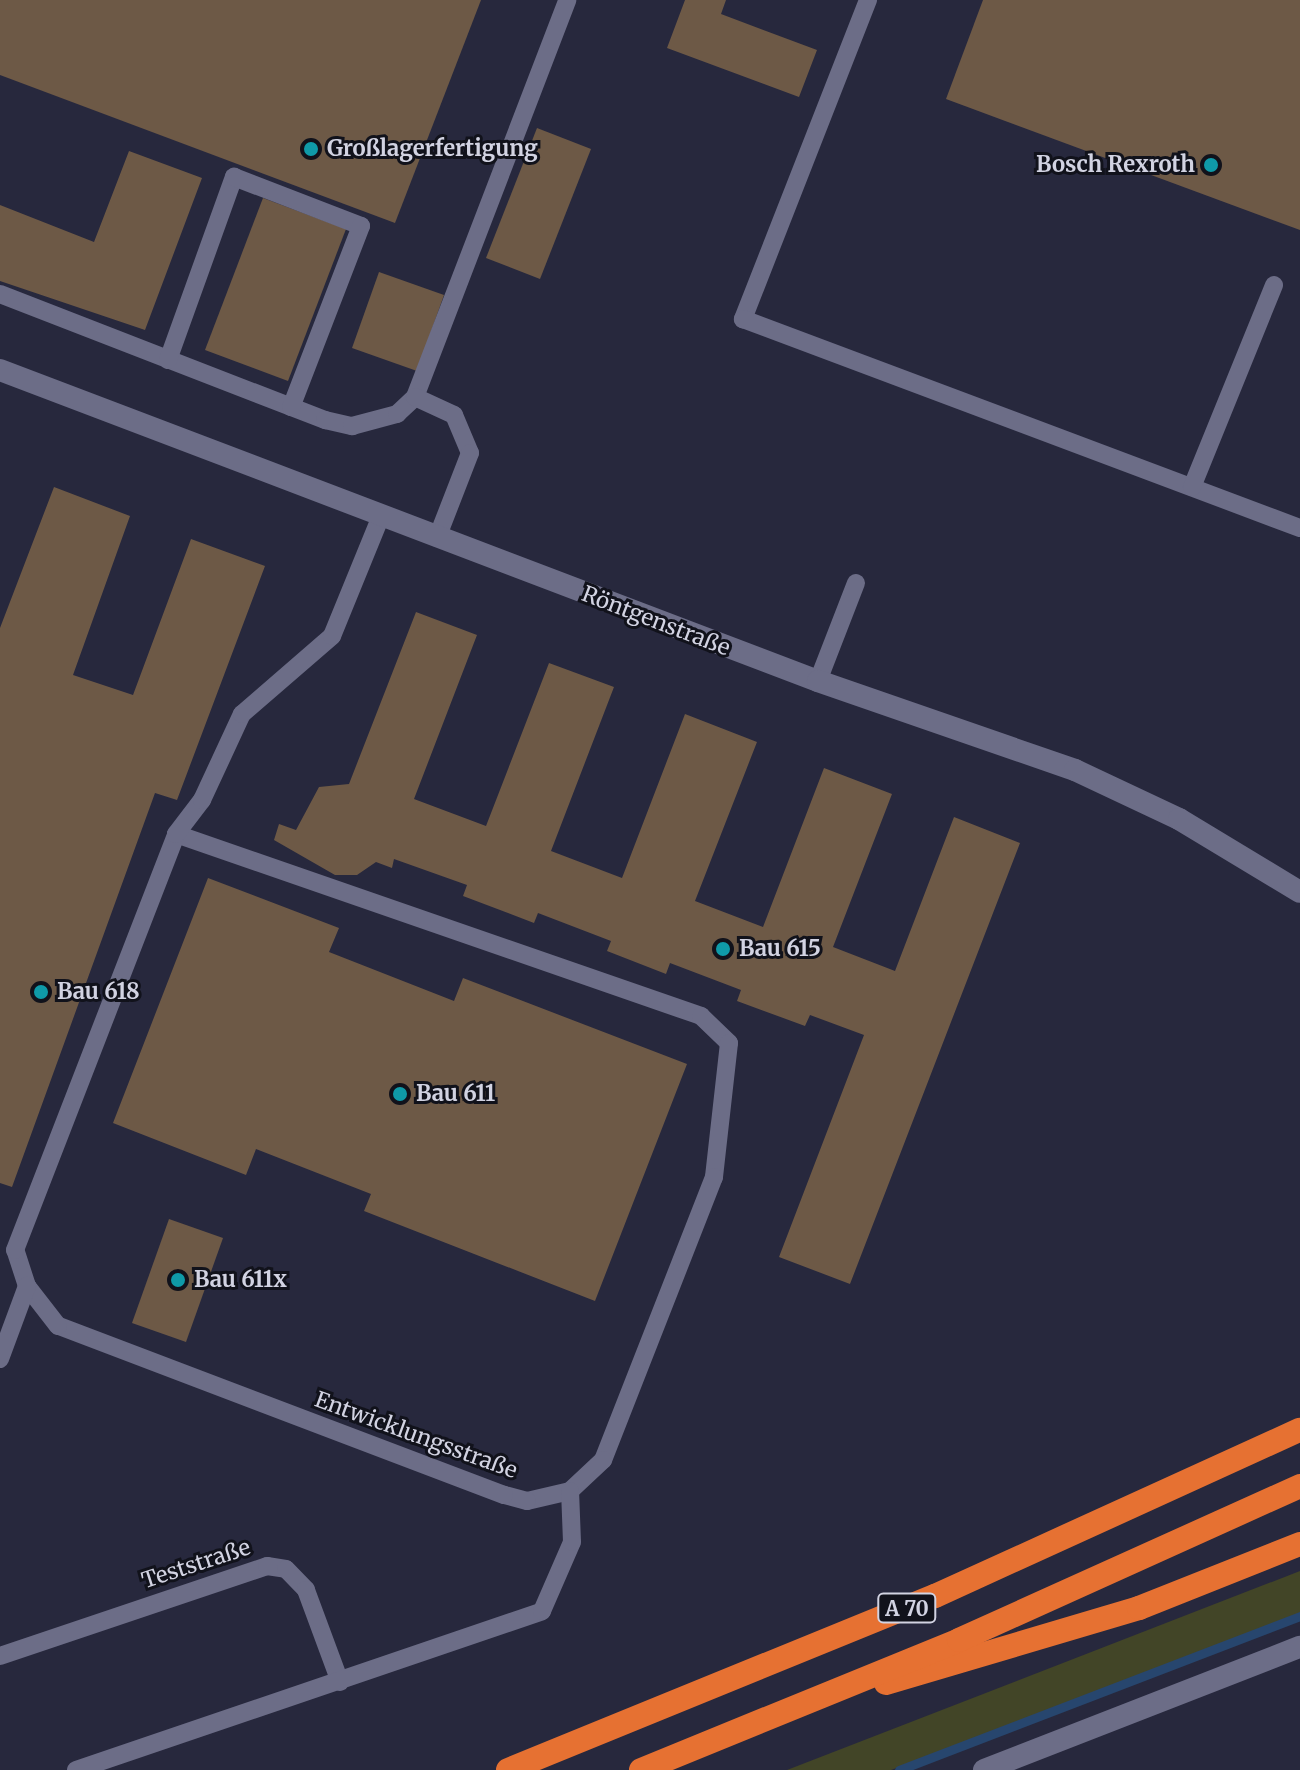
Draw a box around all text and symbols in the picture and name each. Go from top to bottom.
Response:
place label: Großlagerfertigung [327,136,538,162]
marker: Großlagerfertigung [302,140,320,158]
place label: Bosch Rexroth [1036,152,1195,178]
marker: Bosch Rexroth [1202,156,1220,174]
street label: Röntgenstraße [578,581,734,661]
place label: Bau 615 [739,936,821,962]
marker: Bau 615 [714,940,732,958]
place label: Bau 618 [57,979,140,1005]
marker: Bau 618 [32,983,50,1001]
place label: Bau 611 [416,1081,495,1107]
marker: Bau 611 [391,1085,409,1103]
place label: Bau 611x [194,1267,287,1293]
marker: Bau 611x [169,1271,187,1289]
street label: Entwicklungsstraße [311,1386,521,1484]
street label: Teststraße [138,1534,254,1594]
road number: A 70 [877,1592,937,1624]

